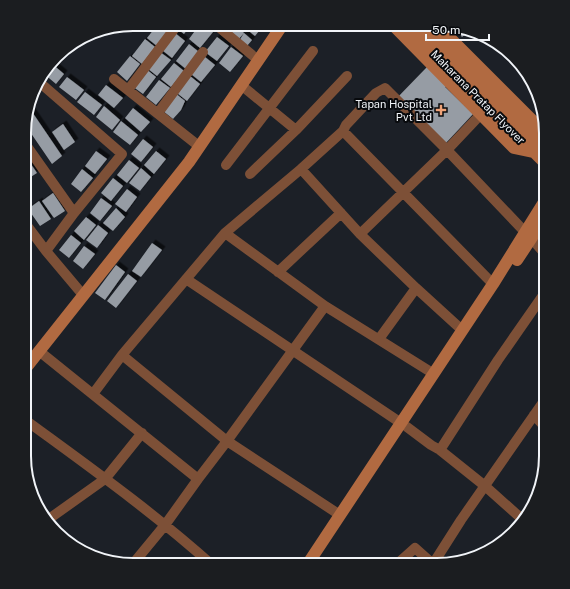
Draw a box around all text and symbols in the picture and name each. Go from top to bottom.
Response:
scale bar [426,16,489,42]
text: 50 m [432,23,460,37]
street label: Maharana Pratap Flyover [429,48,527,146]
place label: Tapan Hospital Pvt Ltd [355,98,432,123]
marker: Tapan Hospital Pvt Ltd [435,104,447,116]

